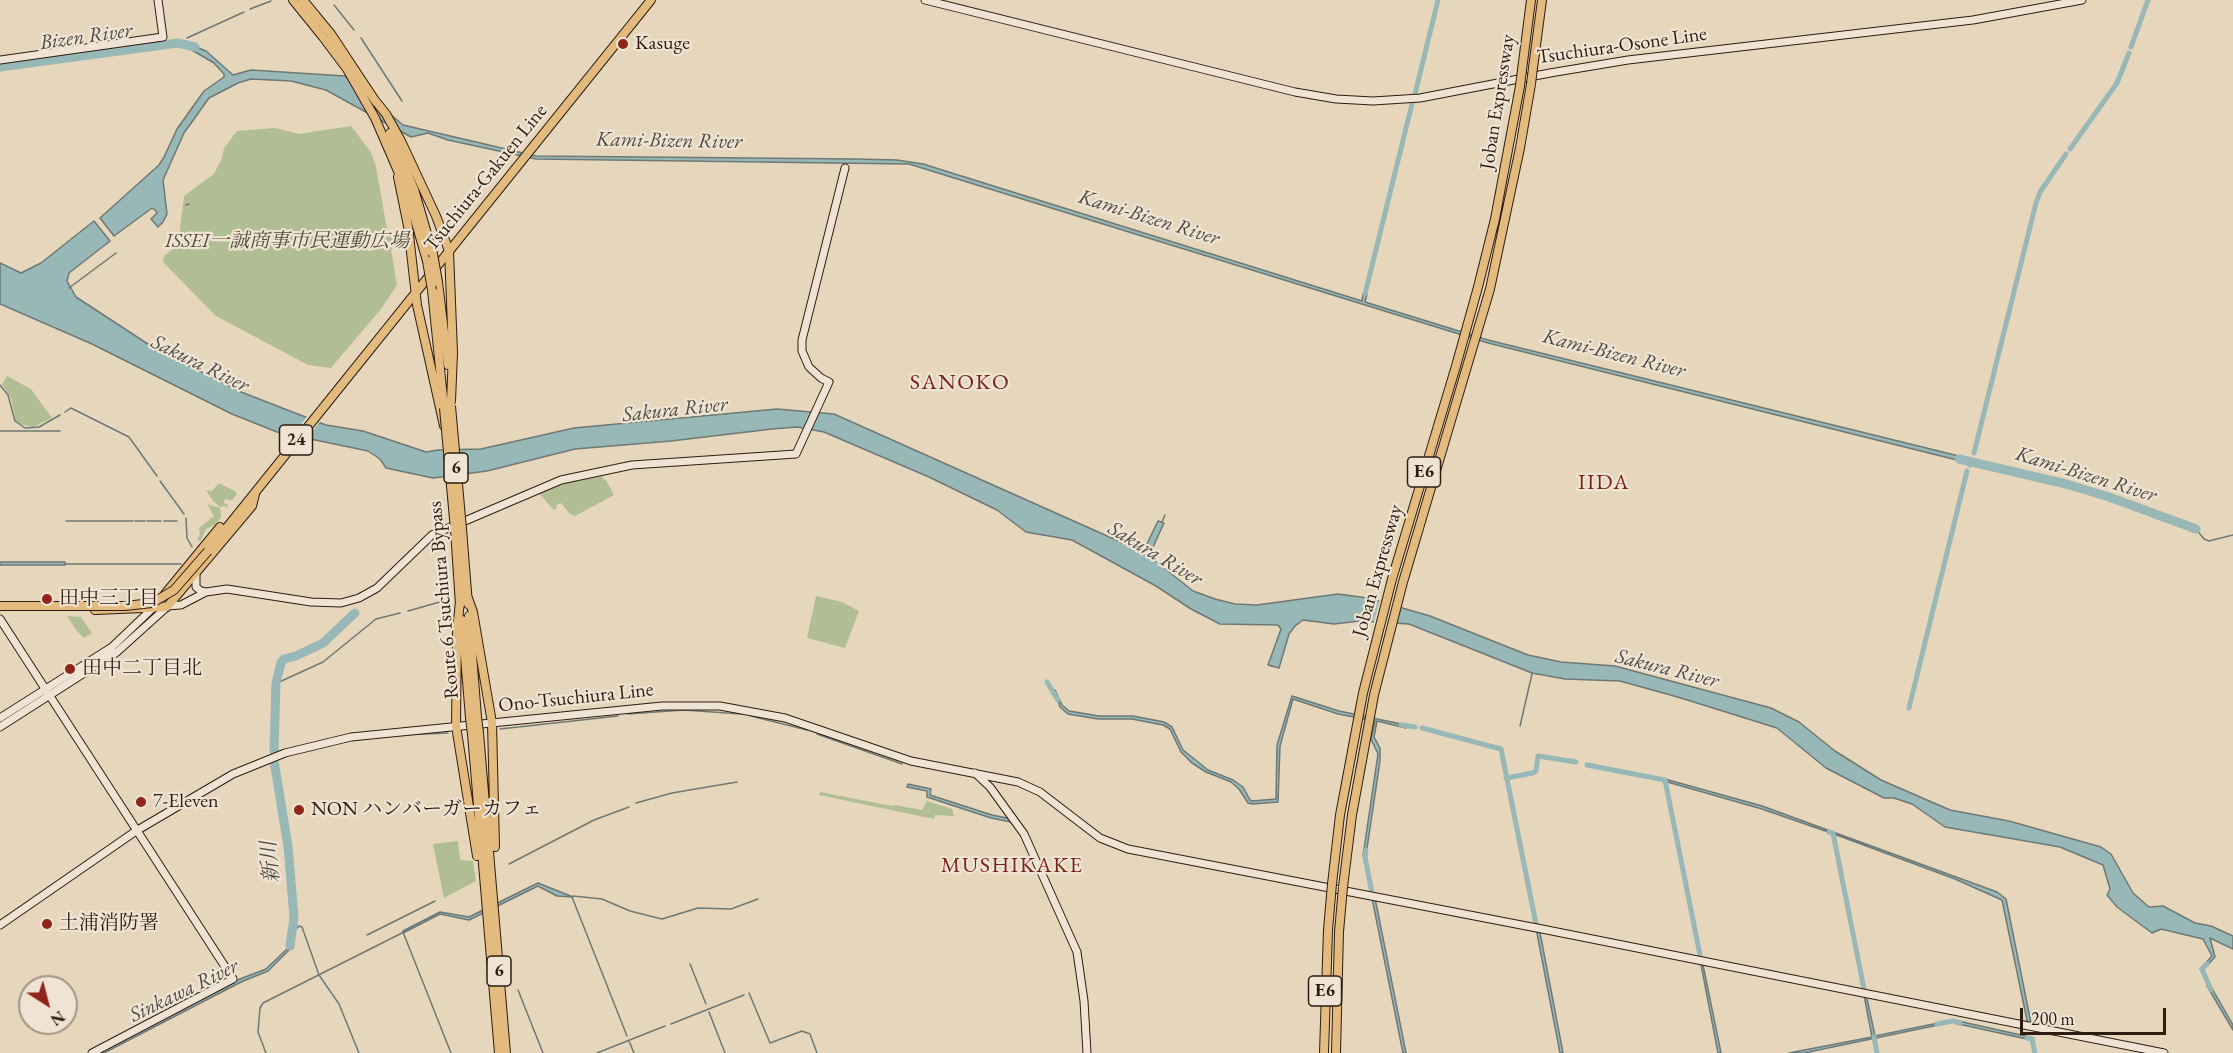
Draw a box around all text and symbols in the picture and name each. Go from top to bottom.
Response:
water label: Bizen River [38,18,134,56]
street label: Tsuchiura-Osone Line [1535,22,1709,70]
place label: Kasuge [635,32,690,56]
street label: Joban Expressway [1475,33,1521,171]
marker: Kasuge [616,37,630,51]
street label: Tsuchiura-Gakuen Line [419,100,553,256]
water label: Kami-Bizen River [596,127,742,155]
water label: Kami-Bizen River [1075,185,1223,251]
park label: ISSEI一誠商事市民運動広場 [165,230,409,254]
water label: Kami-Bizen River [1540,324,1688,384]
water label: Sakura River [147,330,253,398]
district label: SANOKO [910,370,1010,396]
water label: Sakura River [621,392,729,428]
road number: 24 [280,425,312,455]
water label: Kami-Bizen River [2012,442,2160,508]
road number: 6 [444,453,468,483]
road number: E6 [1408,457,1440,487]
district label: IIDA [1578,470,1630,496]
street label: Route 6 Tsuchiura Bypass [423,500,465,700]
street label: Joban Expressway [1348,502,1408,640]
water label: Sakura River [1103,516,1207,592]
place label: 田中三丁目 [59,587,159,611]
marker: 田中三丁目 [40,592,54,606]
water label: Sakura River [1613,644,1721,694]
place label: 田中二丁目北 [82,657,202,681]
marker: 田中二丁目北 [63,662,77,676]
street label: Ono-Tsuchiura Line [497,678,655,718]
place label: 7-Eleven [153,790,219,814]
marker: 7-Eleven [134,795,148,809]
place label: NON ハンバーガーカフェ [311,798,542,822]
marker: NON ハンバーガーカフェ [292,803,306,817]
water label: 新川 [257,840,285,884]
district label: MUSHIKAKE [941,853,1083,879]
place label: 土浦消防署 [59,912,159,936]
marker: 土浦消防署 [40,917,54,931]
water label: Sinkawa River [125,954,243,1028]
road number: 6 [487,956,511,986]
north arrow [18,975,78,1035]
road number: E6 [1308,976,1342,1006]
scale bar [2023,996,2168,1034]
text: N [46,1006,69,1031]
text: 200 m [2031,1007,2075,1030]

